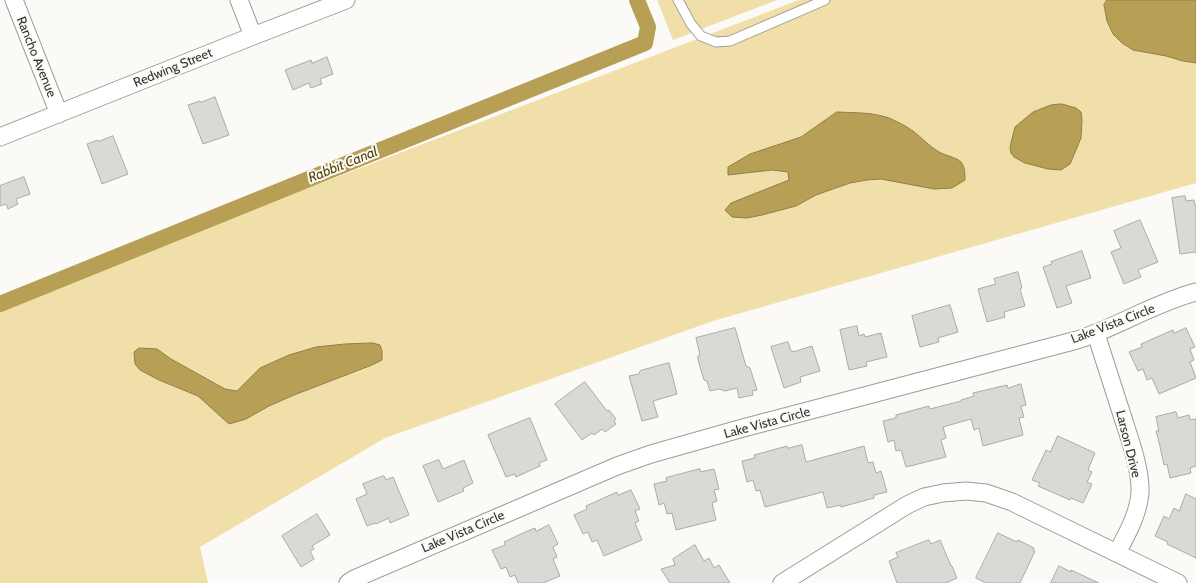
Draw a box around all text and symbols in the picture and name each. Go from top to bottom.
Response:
street label: Rancho Avenue [13,14,59,100]
street label: Redwing Street [131,45,215,91]
water label: Rabbit Canal [306,143,380,187]
street label: Lake Vista Circle [1069,301,1157,347]
street label: Lake Vista Circle [722,404,812,442]
street label: Larson Drive [1112,409,1144,479]
street label: Lake Vista Circle [419,507,507,557]

